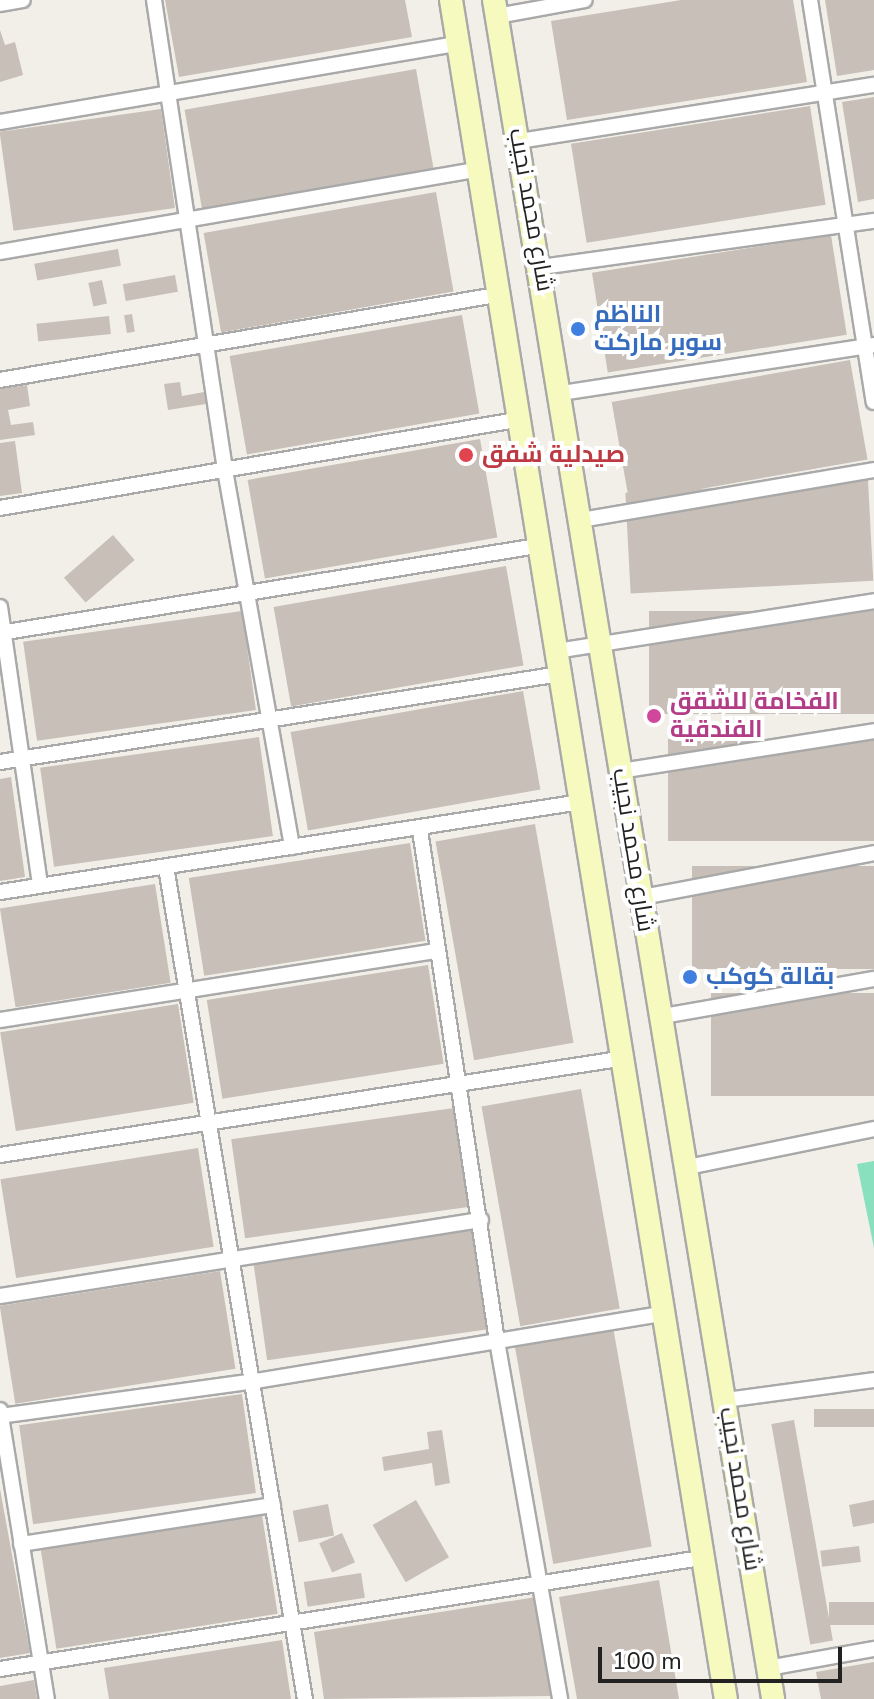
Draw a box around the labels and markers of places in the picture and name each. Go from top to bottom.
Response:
place label: الناظم سوبر ماركت [594,301,722,357]
marker: الناظم سوبر ماركت [569,320,587,338]
place label: صيدلية شفق [482,441,625,469]
marker: صيدلية شفق [457,446,475,464]
place label: الفخامة للشقق الفندقية [670,688,839,744]
marker: الفخامة للشقق الفندقية [645,707,663,725]
place label: بقالة كوكب [706,963,834,991]
marker: بقالة كوكب [681,968,699,986]

